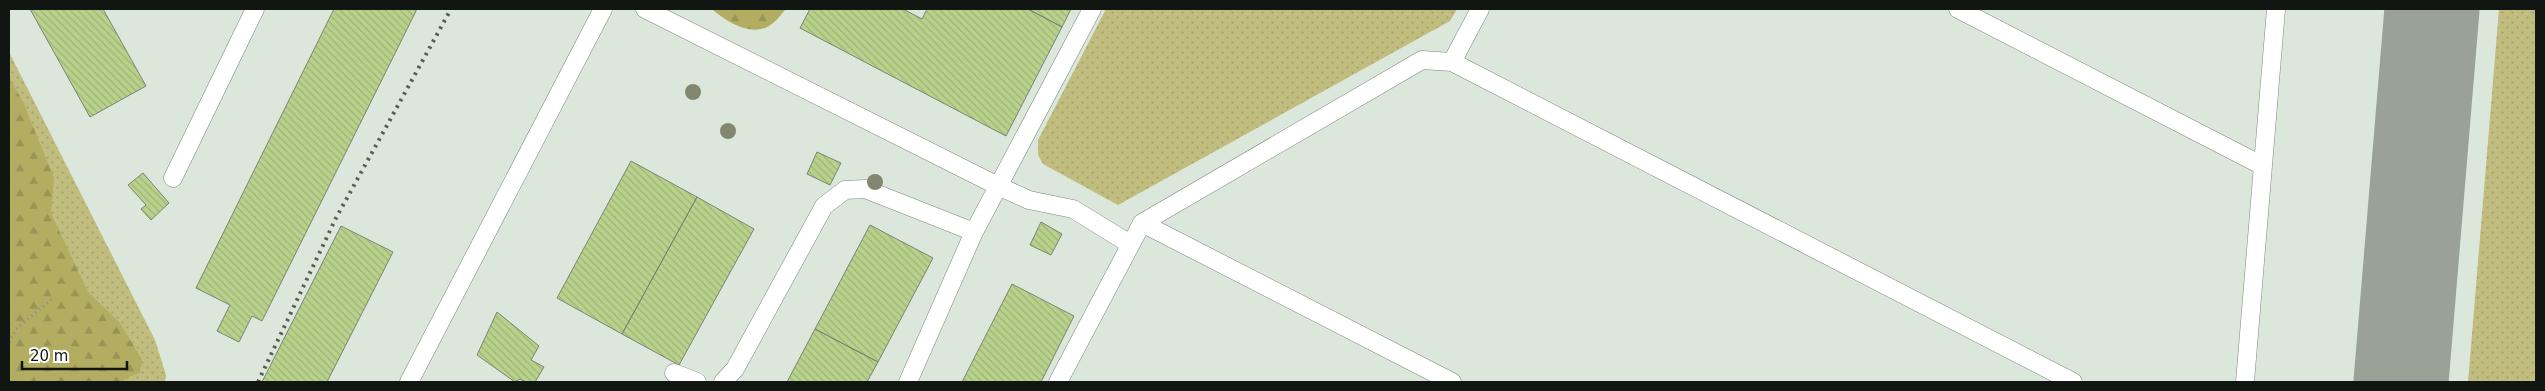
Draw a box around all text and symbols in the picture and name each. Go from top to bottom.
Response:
scale bar [22,338,128,370]
text: 20 m [30,347,68,365]

